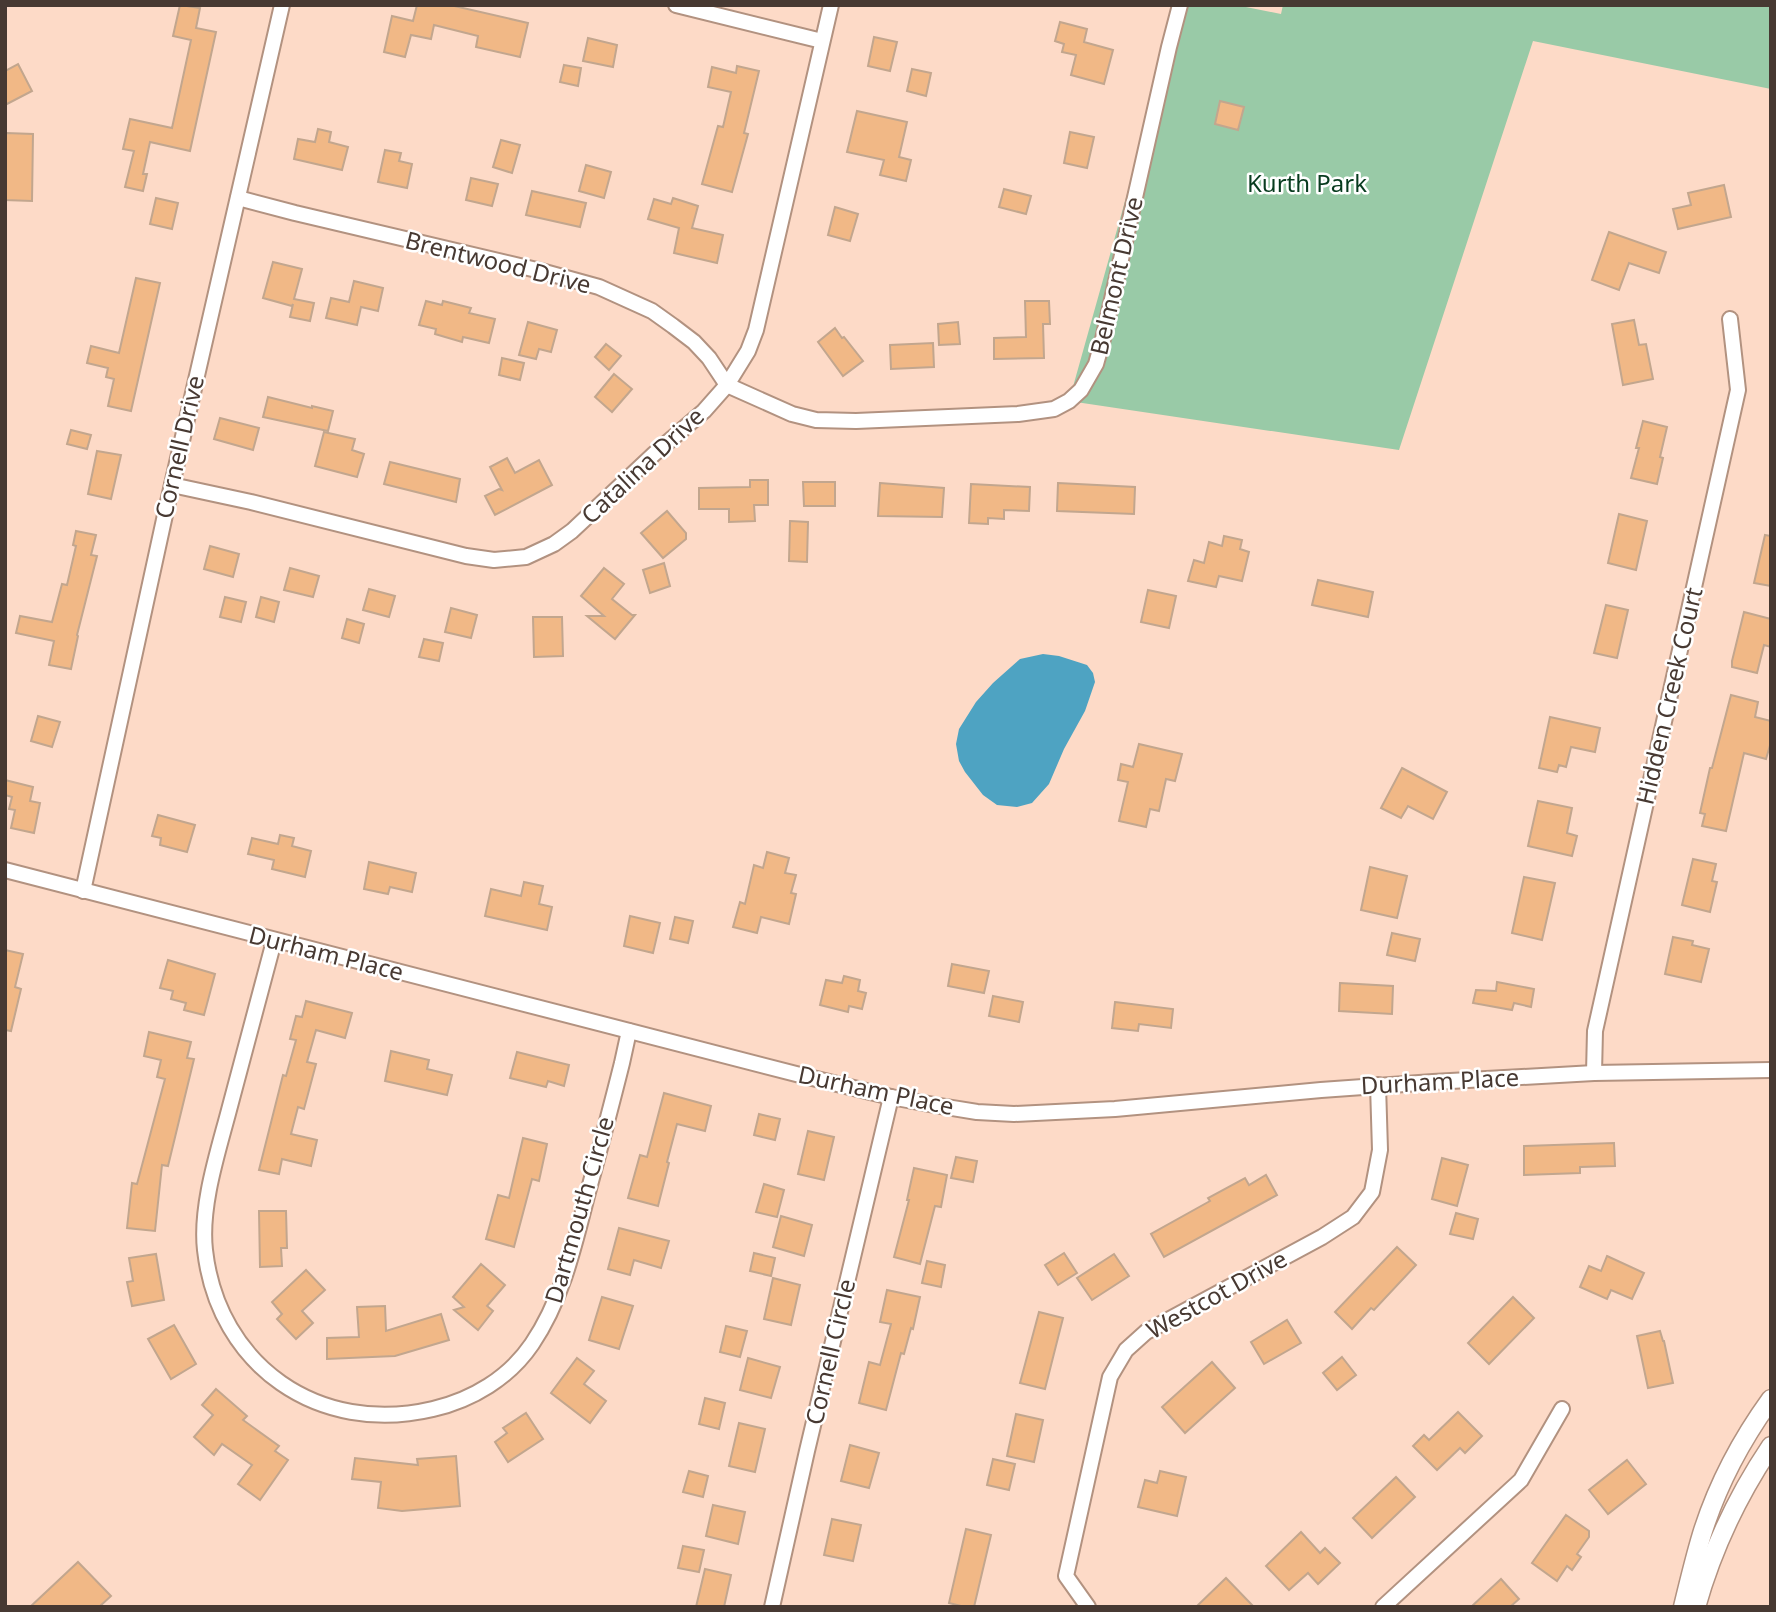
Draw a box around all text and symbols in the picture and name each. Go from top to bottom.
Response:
park label: Kurth Park [1247,166,1367,199]
street label: Belmont Drive [1081,193,1150,358]
street label: Brentwood Drive [402,223,595,301]
street label: Cornell Drive [146,372,211,521]
street label: Catalina Drive [573,399,711,531]
street label: Hidden Creek Court [1627,584,1710,807]
street label: Durham Place [245,917,407,988]
street label: Durham Place [795,1057,957,1122]
street label: Durham Place [1360,1060,1520,1101]
street label: Dartmouth Circle [536,1112,621,1307]
street label: Westcot Drive [1140,1241,1292,1346]
street label: Cornell Circle [797,1276,862,1428]

